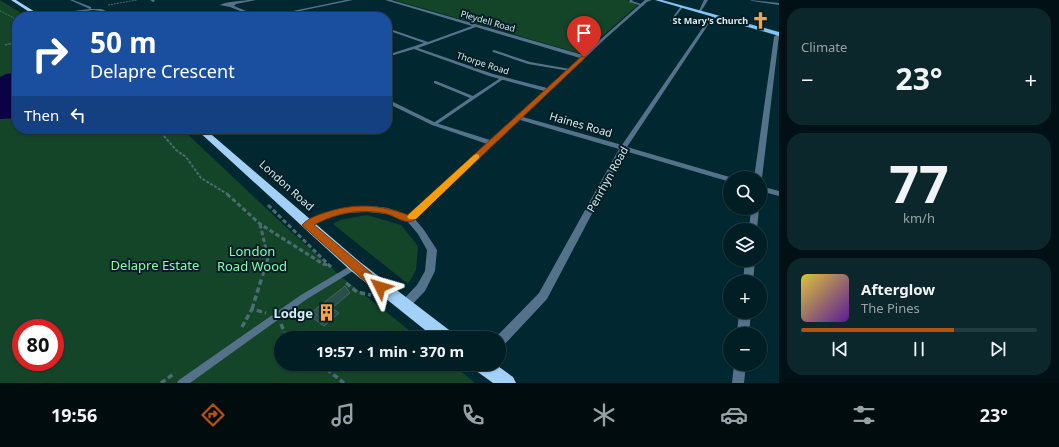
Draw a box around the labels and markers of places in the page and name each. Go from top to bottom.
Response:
church icon: St Mary's Church [751,10,771,30]
place label: St Mary's Church [673,14,748,27]
pin [567,16,601,57]
building icon: Lodge [316,303,336,323]
place label: Lodge [273,304,313,322]

